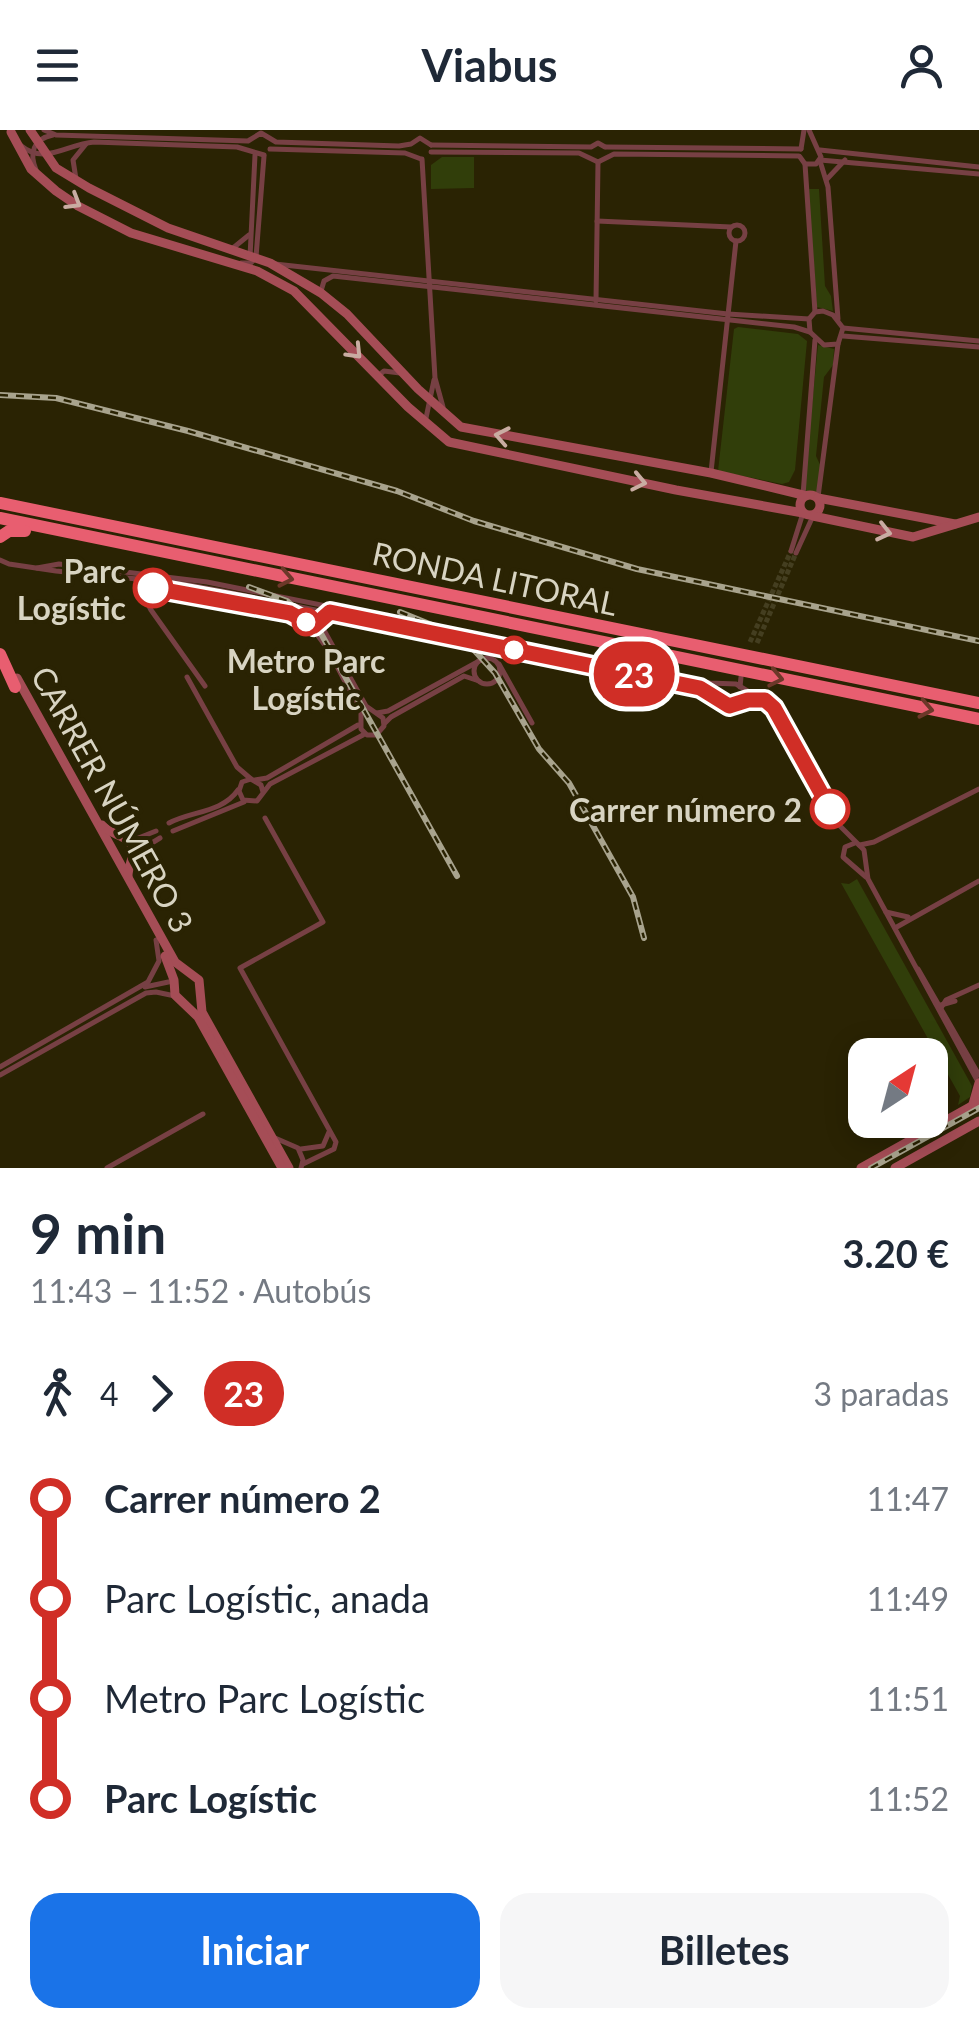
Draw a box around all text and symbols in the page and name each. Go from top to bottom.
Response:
icon: menu [30,38,85,93]
text: Viabus [421,38,558,92]
icon: person [894,38,949,93]
one-way arrow [63,190,81,209]
one-way arrow [343,340,361,359]
one-way arrow [494,427,511,448]
one-way arrow [630,470,647,491]
one-way arrow [875,520,892,541]
street label: RONDA LITORAL [369,533,621,623]
place label: Parc Logístic [17,551,126,627]
one-way arrow [277,567,294,588]
marker: Parc Logístic [134,569,172,607]
marker: Metro Parc Logístic [293,609,319,635]
unlabelled marker [501,637,527,663]
place label: Metro Parc Logístic [227,641,385,717]
line badge: 23 [589,642,679,706]
text: 23 [614,653,654,695]
street label: CARRER NÚMERO 3 [24,659,202,939]
one-way arrow [767,667,784,688]
one-way arrow [918,698,935,719]
place label: Carrer número 2 [569,790,802,829]
marker: Carrer número 2 [811,790,849,828]
north arrow [848,1038,948,1138]
map controls [848,1038,948,1138]
text: 9 min [30,1200,166,1266]
text: 3.20 € [843,1230,949,1276]
text: 11:43 – 11:52 · Autobús [30,1271,371,1310]
icon: walk [30,1366,85,1421]
icon: forward [134,1366,189,1421]
text: 23 [224,1372,264,1414]
text: 4 [100,1374,119,1413]
text: 3 paradas [813,1374,949,1413]
text: Carrer número 2 [104,1475,381,1521]
text: 11:47 [867,1479,949,1518]
text: Parc Logístic, anada [104,1575,430,1621]
text: 11:49 [867,1579,949,1618]
text: Metro Parc Logístic [104,1675,425,1721]
text: 11:51 [867,1679,949,1718]
text: Parc Logístic [104,1775,317,1821]
text: 11:52 [867,1779,949,1818]
button: Iniciar [30,1893,480,2008]
button: Billetes [500,1893,949,2008]

